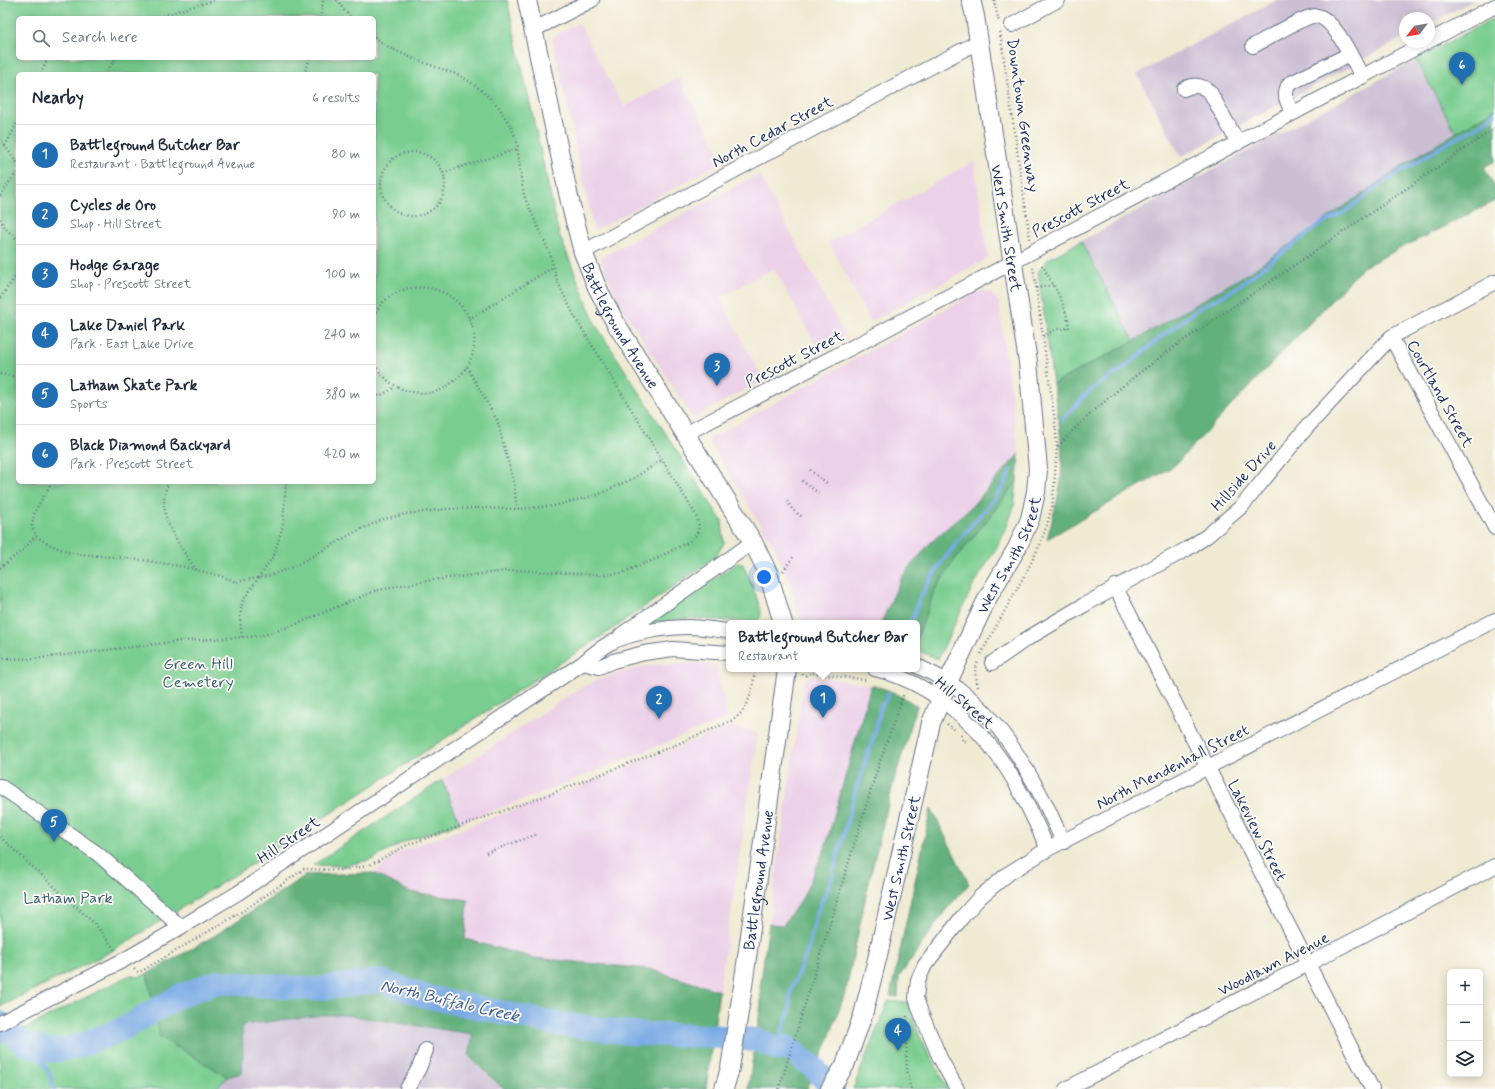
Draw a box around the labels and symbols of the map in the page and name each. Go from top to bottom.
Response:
north arrow [1399,12,1435,48]
street label: Downtown Greenway [1001,37,1044,194]
pin: 6 [1449,52,1475,85]
street label: North Cedar Street [709,91,837,173]
street label: West Smith Street [985,163,1026,294]
street label: Prescott Street [1028,174,1134,243]
street label: Battleground Avenue [576,260,663,393]
street label: Prescott Street [742,325,848,393]
street label: Courtland Street [1402,336,1478,452]
pin: 3 [704,353,730,386]
street label: Hillside Drive [1207,436,1282,516]
street label: West Smith Street [973,494,1047,617]
your location [754,567,774,587]
park label: Green Hill Cemetery [162,654,234,693]
street label: Hill Street [930,672,999,734]
pin: 1 [810,685,836,718]
pin: 2 [646,686,672,719]
street label: North Mendenhall Street [1093,720,1253,815]
street label: Lakeview Street [1222,776,1291,885]
street label: West Smith Street [877,793,926,923]
pin: 5 [41,809,67,842]
street label: Battleground Avenue [739,809,779,951]
street label: Hill Street [253,811,325,869]
park label: Latham Park [23,888,113,909]
street label: Woodlawn Avenue [1215,927,1333,1001]
water label: North Buffalo Creek [378,974,523,1028]
pin: 4 [885,1018,911,1051]

